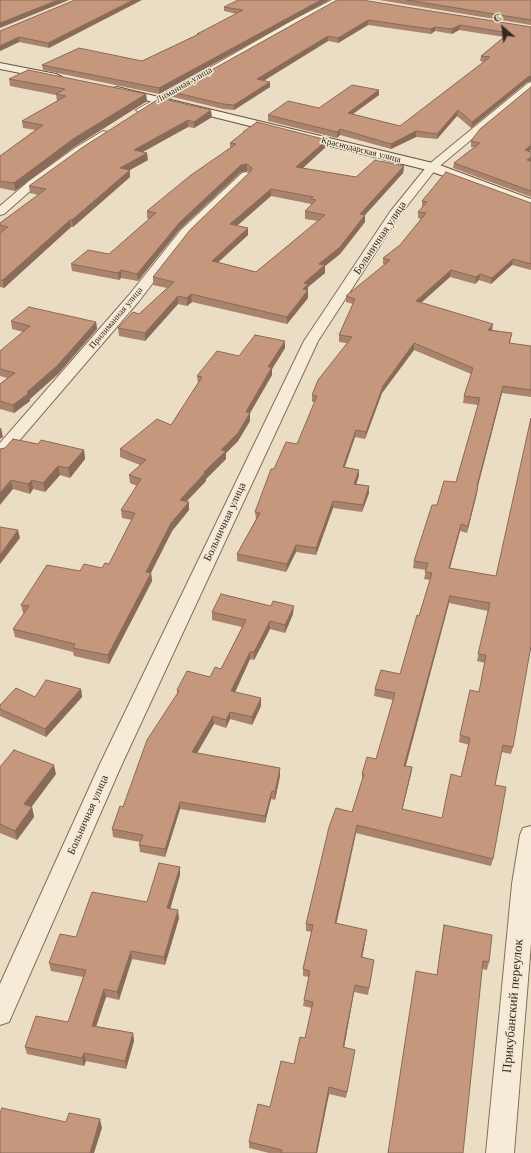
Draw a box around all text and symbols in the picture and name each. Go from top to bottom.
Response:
north arrow [483,8,523,48]
text: С [491,9,504,25]
street label: Лиманная улица [154,65,214,105]
street label: Краснодарская улица [320,135,402,165]
street label: Больничная улица [351,199,409,277]
street label: Прилиманная улица [87,285,145,351]
street label: Больничная улица [201,480,249,564]
street label: Больничная улица [65,773,111,857]
street label: Прикубанский переулок [499,938,527,1074]

